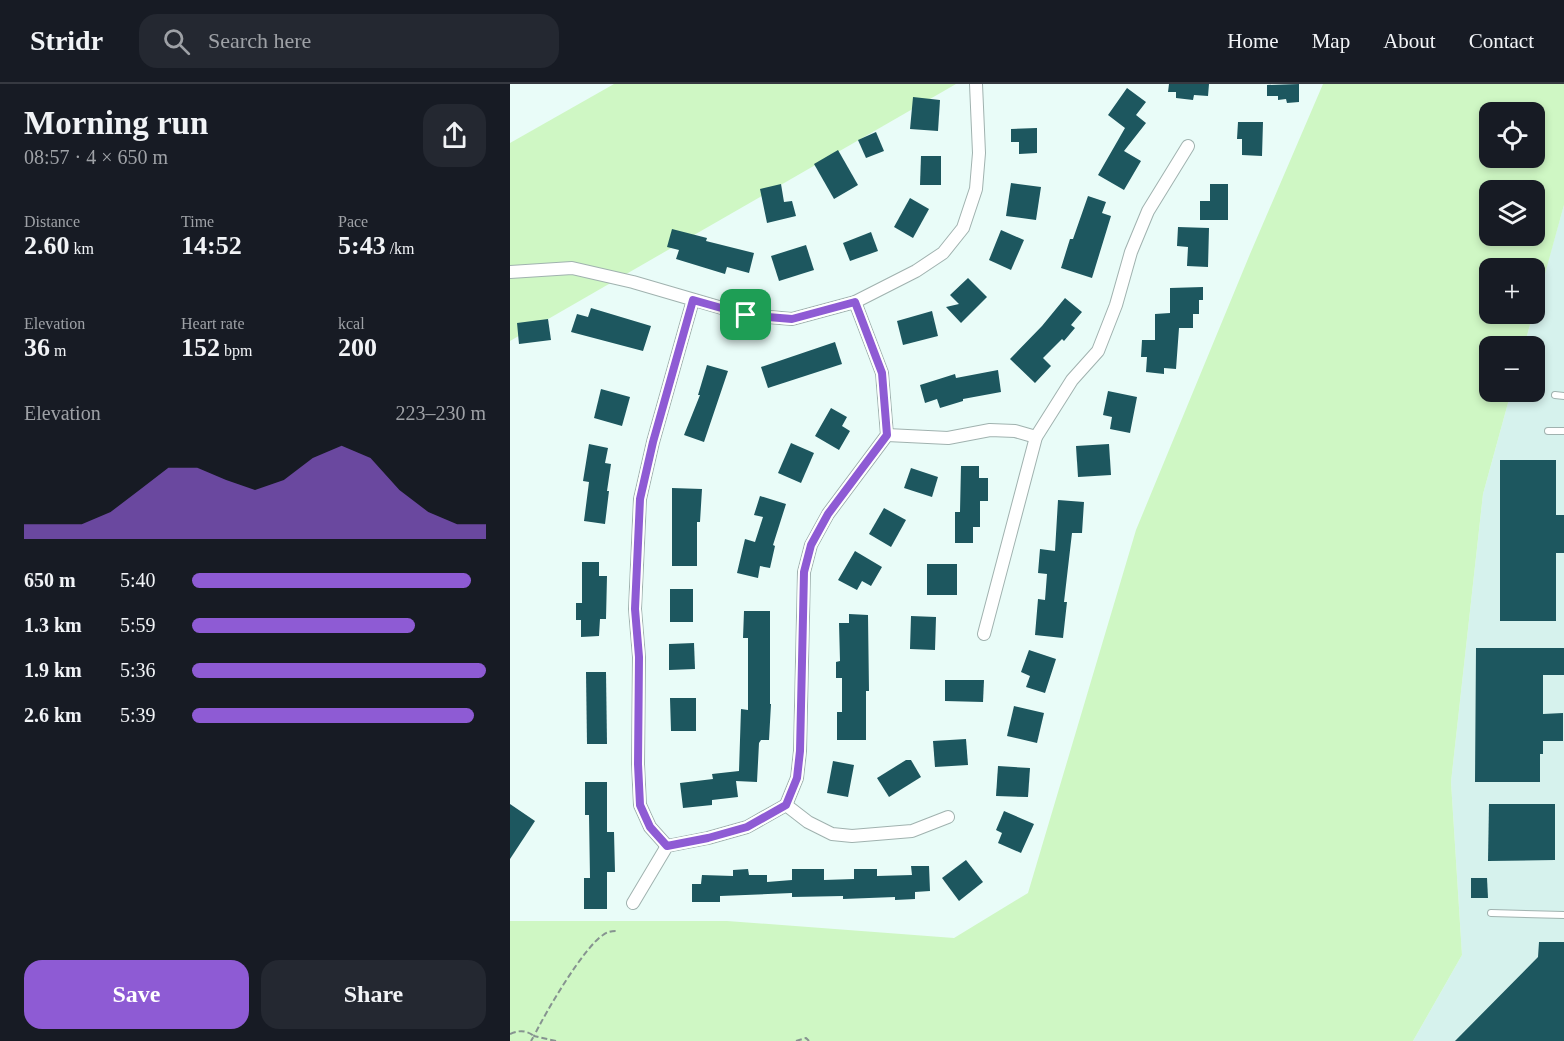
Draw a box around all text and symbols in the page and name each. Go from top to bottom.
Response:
search box [139,14,559,68]
text: Stridr [30,25,103,56]
icon: search [160,25,193,58]
text: Search here [208,28,311,53]
text: Home [1227,29,1279,53]
text: Map [1312,29,1350,53]
text: About [1383,29,1436,53]
text: Contact [1469,29,1534,53]
map controls [1479,102,1545,402]
button: locate [1479,102,1545,168]
button: share [423,104,486,167]
text: Morning run [24,105,208,141]
text: 08:57 · 4 × 650 m [24,146,168,168]
button: layers [1479,180,1545,246]
text: Distance [24,213,80,230]
text: Time [181,213,214,230]
text: Pace [338,213,368,230]
text: 2.60 [24,231,70,260]
text: 14:52 [181,231,242,260]
text: 5:43 [338,231,386,260]
text: km [70,240,94,257]
text: /km [386,240,415,257]
button: + [1479,258,1545,324]
pin [720,289,771,340]
icon: arrive [729,298,762,331]
text: Elevation [24,315,85,332]
text: Heart rate [181,315,245,332]
text: kcal [338,315,365,332]
text: 36 [24,333,50,362]
text: 152 [181,333,220,362]
text: 200 [338,333,377,362]
button: − [1479,336,1545,402]
text: m [50,342,66,359]
text: bpm [220,342,252,359]
text: Elevation [24,402,101,424]
text: 223–230 m [395,402,486,424]
text: 650 m [24,569,76,591]
text: 5:40 [120,569,156,591]
text: 1.3 km [24,614,82,636]
text: 5:59 [120,614,156,636]
text: 1.9 km [24,659,82,681]
text: 5:36 [120,659,156,681]
text: 2.6 km [24,704,82,726]
text: 5:39 [120,704,156,726]
button: Save [24,960,249,1029]
button: Share [261,960,486,1029]

